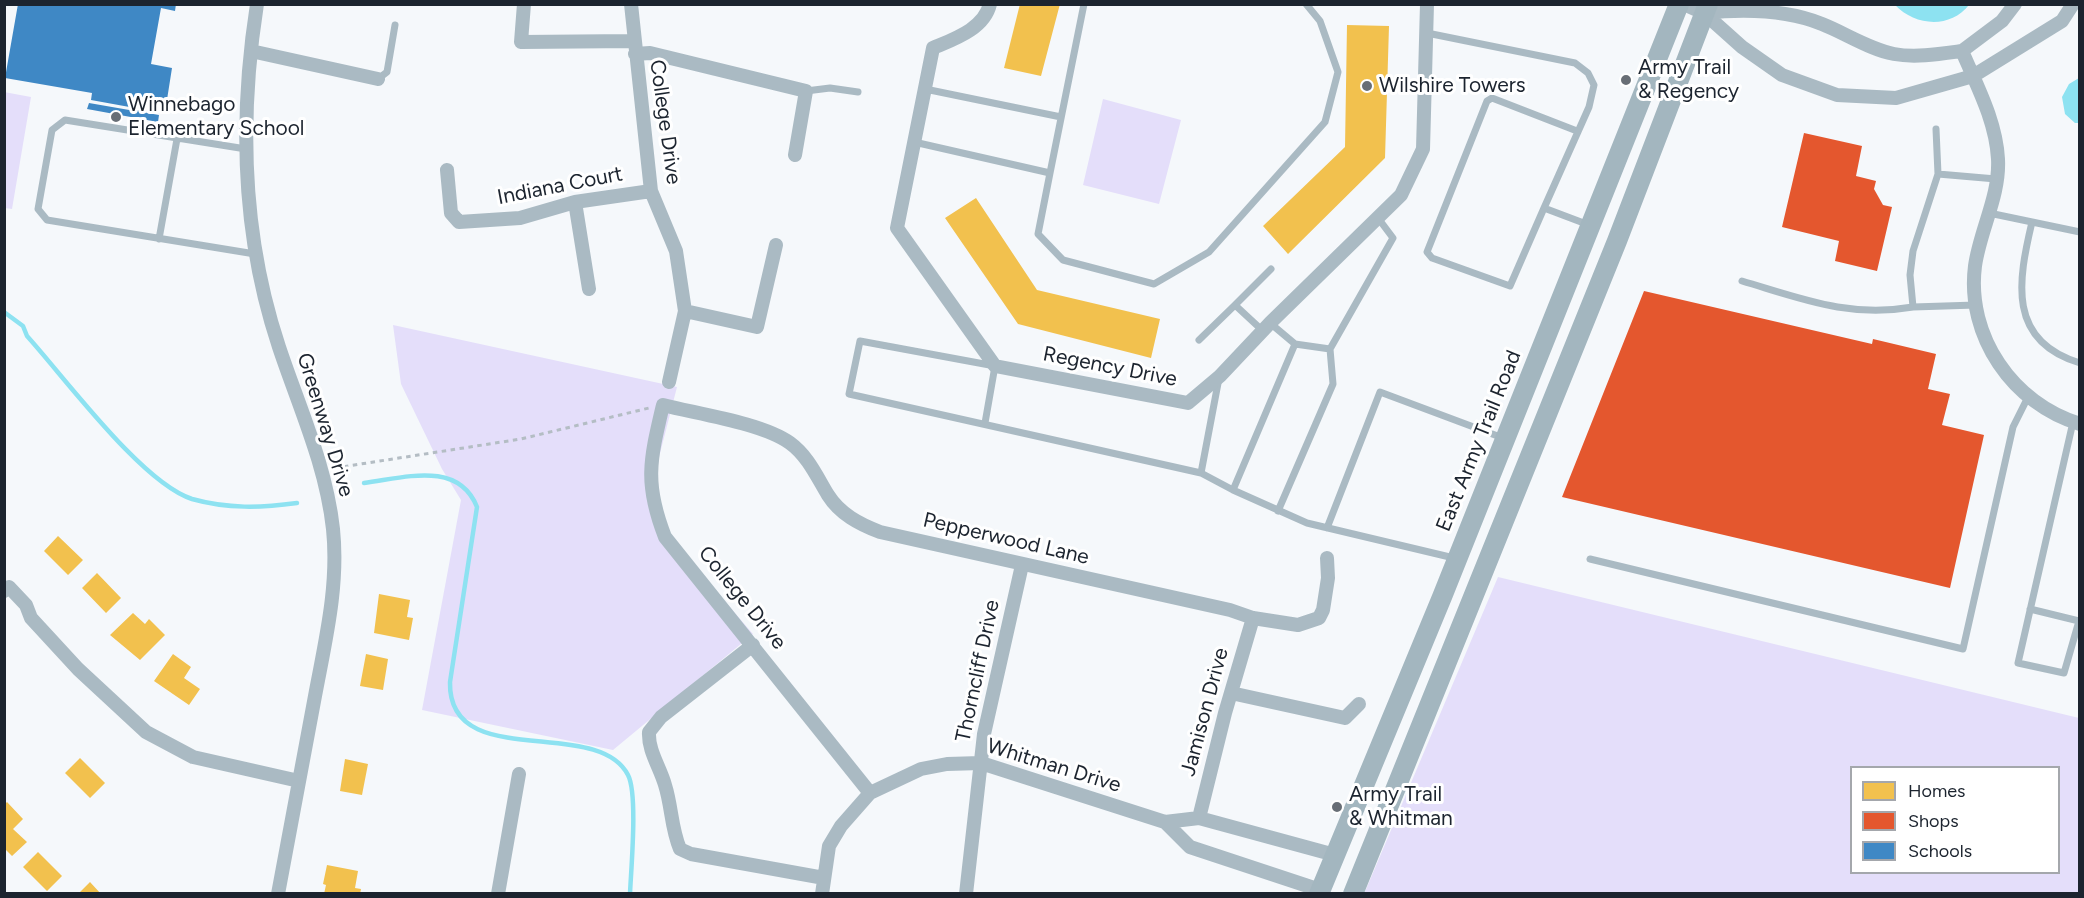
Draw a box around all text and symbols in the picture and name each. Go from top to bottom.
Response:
place label: Army Trail & Regency [1638,55,1739,105]
street label: College Drive [644,58,686,186]
place label: Wilshire Towers [1379,73,1526,99]
marker: Army Trail & Regency [1619,73,1633,87]
marker: Wilshire Towers [1360,79,1374,93]
place label: Winnebago Elementary School [128,92,304,142]
marker: Winnebago Elementary School [109,110,123,124]
street label: Indiana Court [495,162,625,210]
street label: Regency Drive [1041,342,1179,392]
street label: East Army Trail Road [1431,347,1527,535]
street label: Greenway Drive [291,350,359,500]
street label: Pepperwood Lane [920,508,1092,570]
street label: College Drive [693,541,791,655]
street label: Thorncliff Drive [951,598,1005,744]
street label: Jamison Drive [1176,645,1234,779]
street label: Whitman Drive [984,734,1124,798]
legend [1850,766,2060,874]
text: Homes [1908,780,1966,802]
place label: Army Trail & Whitman [1349,782,1453,832]
marker: Army Trail & Whitman [1330,800,1344,814]
text: Shops [1908,810,1959,832]
text: Schools [1908,840,1972,862]

